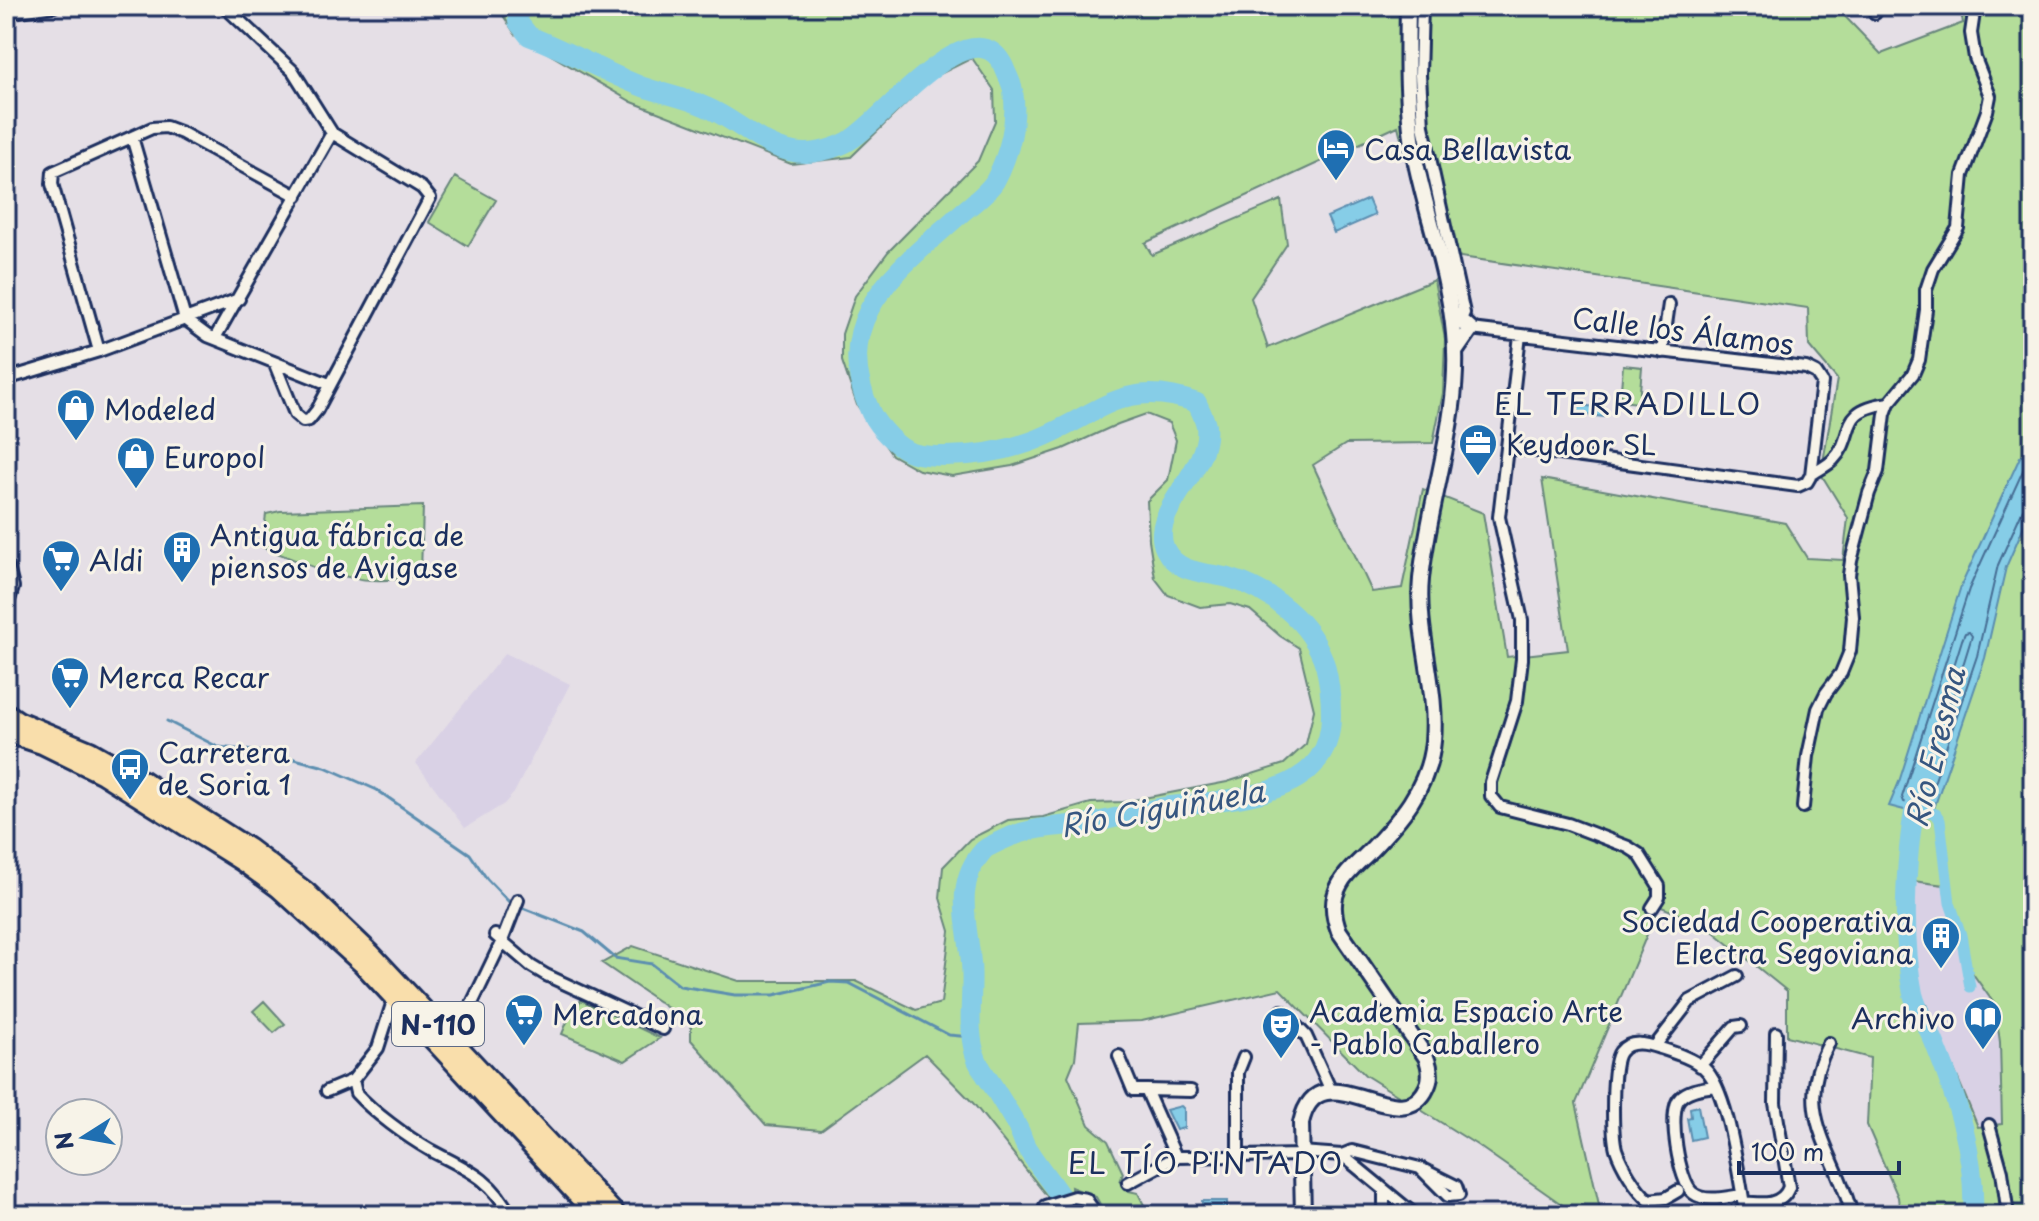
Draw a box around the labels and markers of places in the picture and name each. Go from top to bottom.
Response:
hotel icon: Casa Bellavista [1315,127,1357,182]
place label: Casa Bellavista [1364,127,1572,170]
shop icon: Modeled [55,387,97,442]
place label: Modeled [104,387,216,430]
office icon: Keydoor SL [1457,422,1499,477]
place label: Keydoor SL [1506,422,1656,465]
shop icon: Europol [115,435,157,490]
place label: Europol [164,435,265,478]
place label: Antigua fábrica de piensos de Avigase [210,513,464,588]
building icon: Antigua fábrica de piensos de Avigase [161,529,203,584]
supermarket icon: Aldi [40,538,82,593]
place label: Aldi [89,538,144,581]
supermarket icon: Merca Recar [49,655,91,710]
place label: Merca Recar [98,655,269,698]
place label: Carretera de Soria 1 [158,730,291,805]
bus stop icon: Carretera de Soria 1 [109,746,151,801]
place label: Sociedad Cooperativa Electra Segoviana [1621,899,1913,974]
building icon: Sociedad Cooperativa Electra Segoviana [1920,915,1962,970]
place label: Academia Espacio Arte - Pablo Caballero [1309,989,1623,1064]
supermarket icon: Mercadona [503,992,545,1047]
place label: Mercadona [552,992,704,1035]
place label: Archivo [1851,996,1955,1039]
library icon: Archivo [1962,996,2004,1051]
theatre icon: Academia Espacio Arte - Pablo Caballero [1260,1005,1302,1060]

